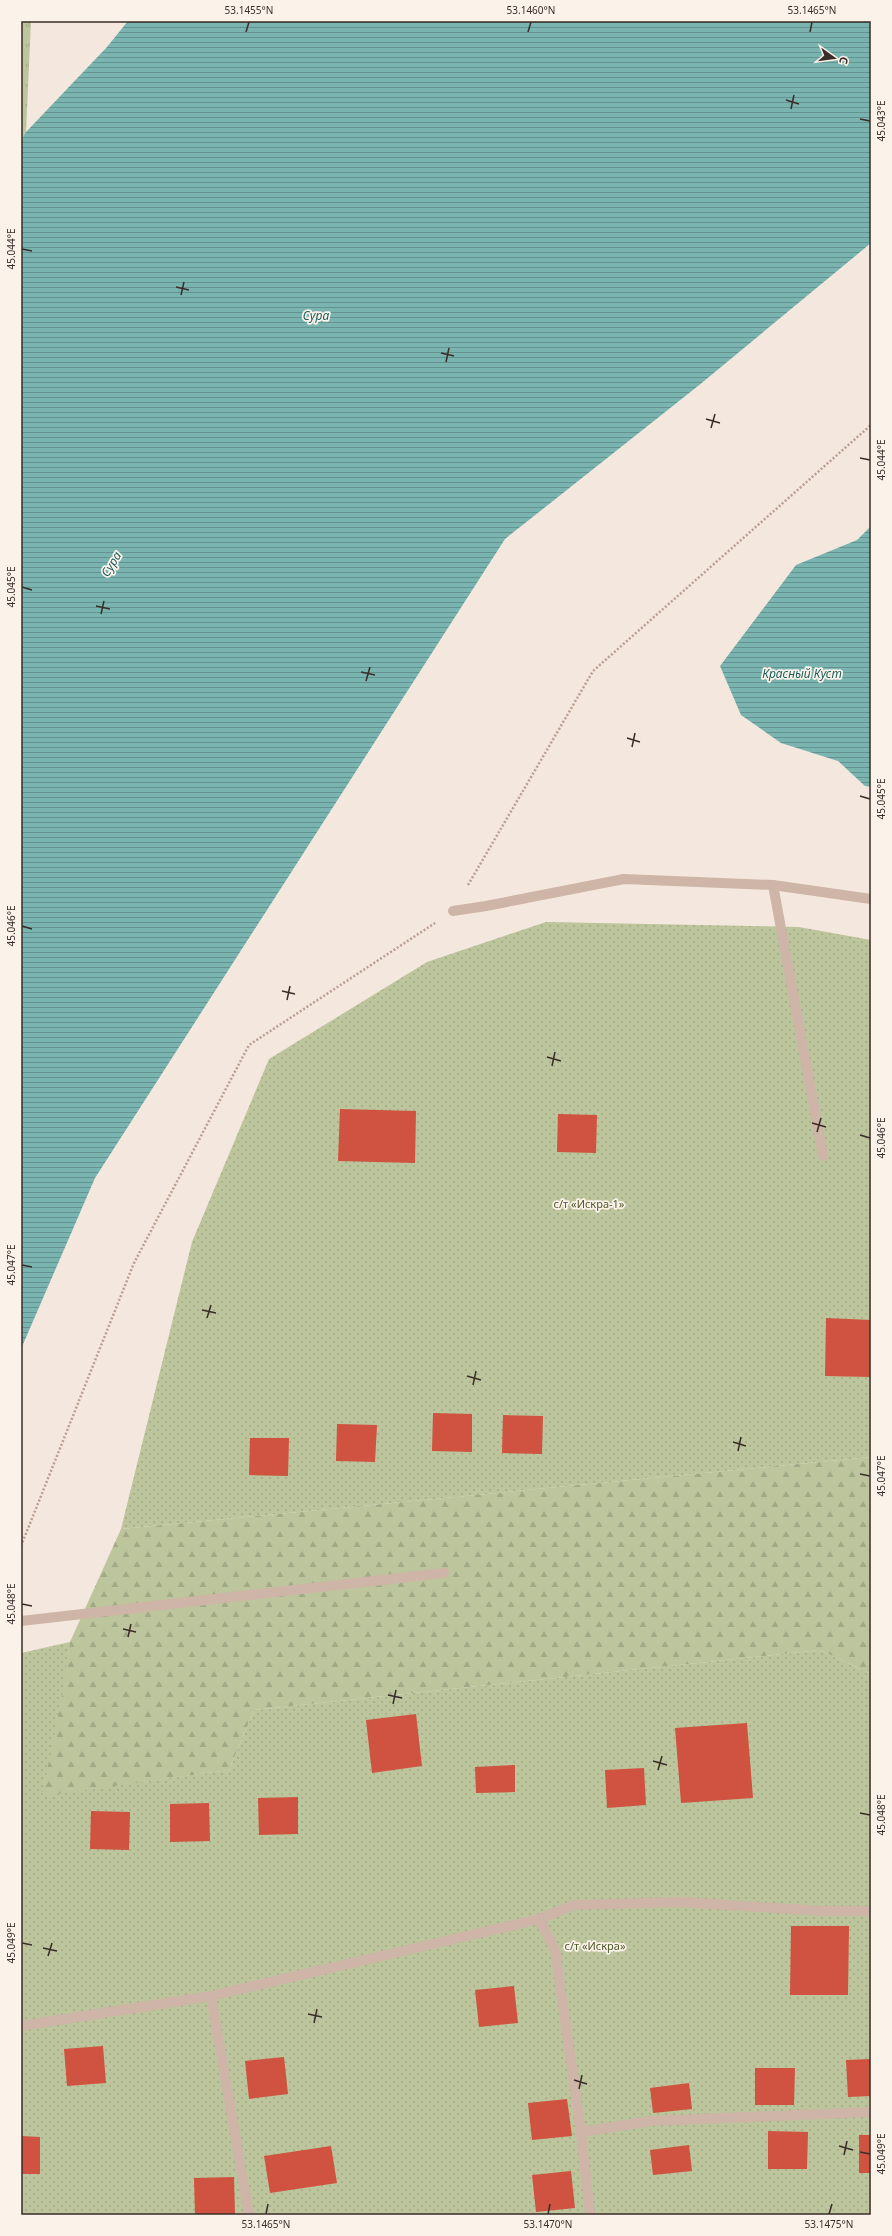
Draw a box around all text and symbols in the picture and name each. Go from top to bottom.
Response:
text: 53.1455°N [225,3,273,17]
text: 53.1460°N [507,3,555,17]
text: 53.1465°N [788,3,836,17]
north arrow [814,38,854,78]
text: С [836,55,852,66]
text: 45.043°E [874,100,888,142]
text: 45.044°E [4,228,18,270]
water label: Сура [303,307,329,324]
text: 45.044°E [874,439,888,481]
water label: Сура [97,548,125,580]
text: 45.045°E [4,566,18,608]
water label: Красный Куст [762,665,842,682]
text: 45.045°E [874,778,888,820]
text: 45.046°E [4,905,18,947]
text: 45.046°E [874,1117,888,1159]
park label: с/т «Искра-1» [554,1196,625,1211]
text: 45.047°E [4,1244,18,1286]
text: 45.047°E [874,1455,888,1497]
text: 45.048°E [4,1583,18,1625]
text: 45.048°E [874,1794,888,1836]
text: 45.049°E [4,1922,18,1964]
park label: с/т «Искра» [564,1938,626,1953]
text: 45.049°E [874,2133,888,2175]
text: 53.1465°N [242,2217,290,2231]
text: 53.1470°N [524,2217,572,2231]
text: 53.1475°N [805,2217,853,2231]

